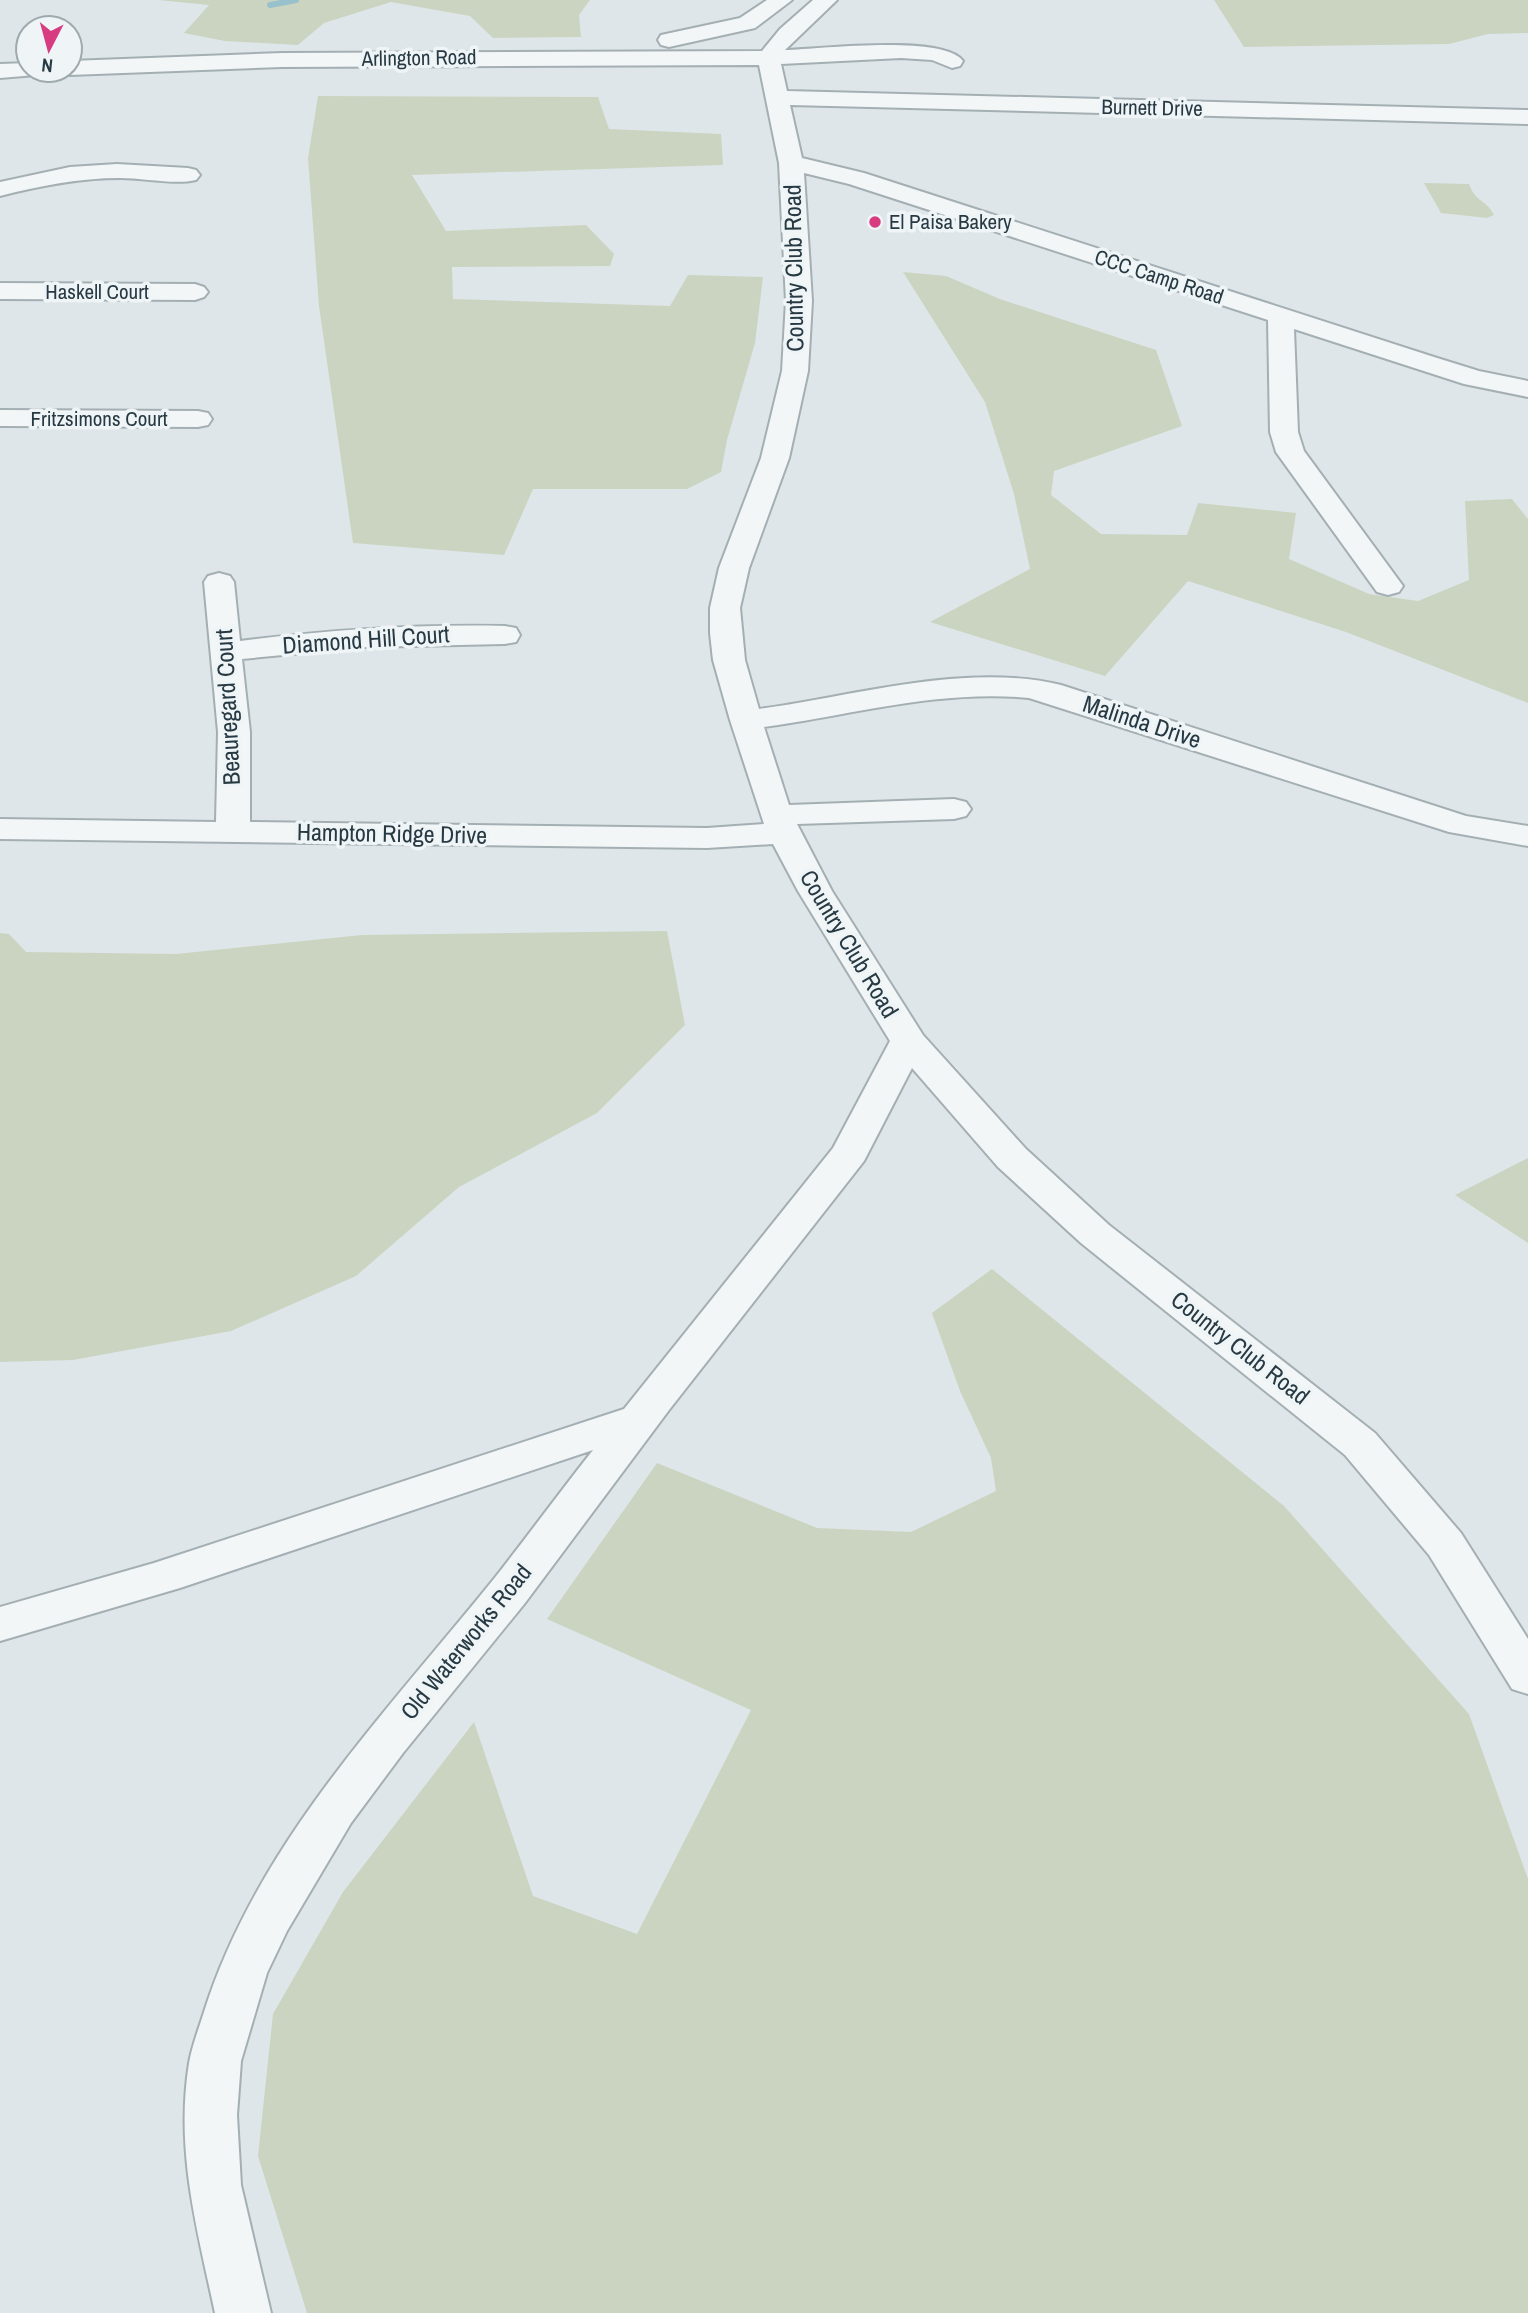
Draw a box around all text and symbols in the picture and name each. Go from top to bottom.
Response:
north arrow [14,14,84,84]
street label: Arlington Road [360,42,477,73]
text: N [40,52,54,79]
street label: Burnett Drive [1101,92,1203,123]
street label: Country Club Road [776,184,810,352]
place label: El Paisa Bakery [889,207,1012,236]
marker: El Paisa Bakery [867,214,883,230]
street label: CCC Camp Road [1091,242,1227,311]
street label: Haskell Court [45,277,149,306]
street label: Fritzsimons Court [31,404,168,433]
street label: Diamond Hill Court [281,617,451,661]
street label: Beauregard Court [207,628,247,786]
street label: Malinda Drive [1079,687,1206,755]
street label: Hampton Ridge Drive [297,815,487,851]
street label: Country Club Road [793,864,907,1023]
street label: Country Club Road [1165,1283,1316,1411]
street label: Old Waterworks Road [392,1557,538,1726]

